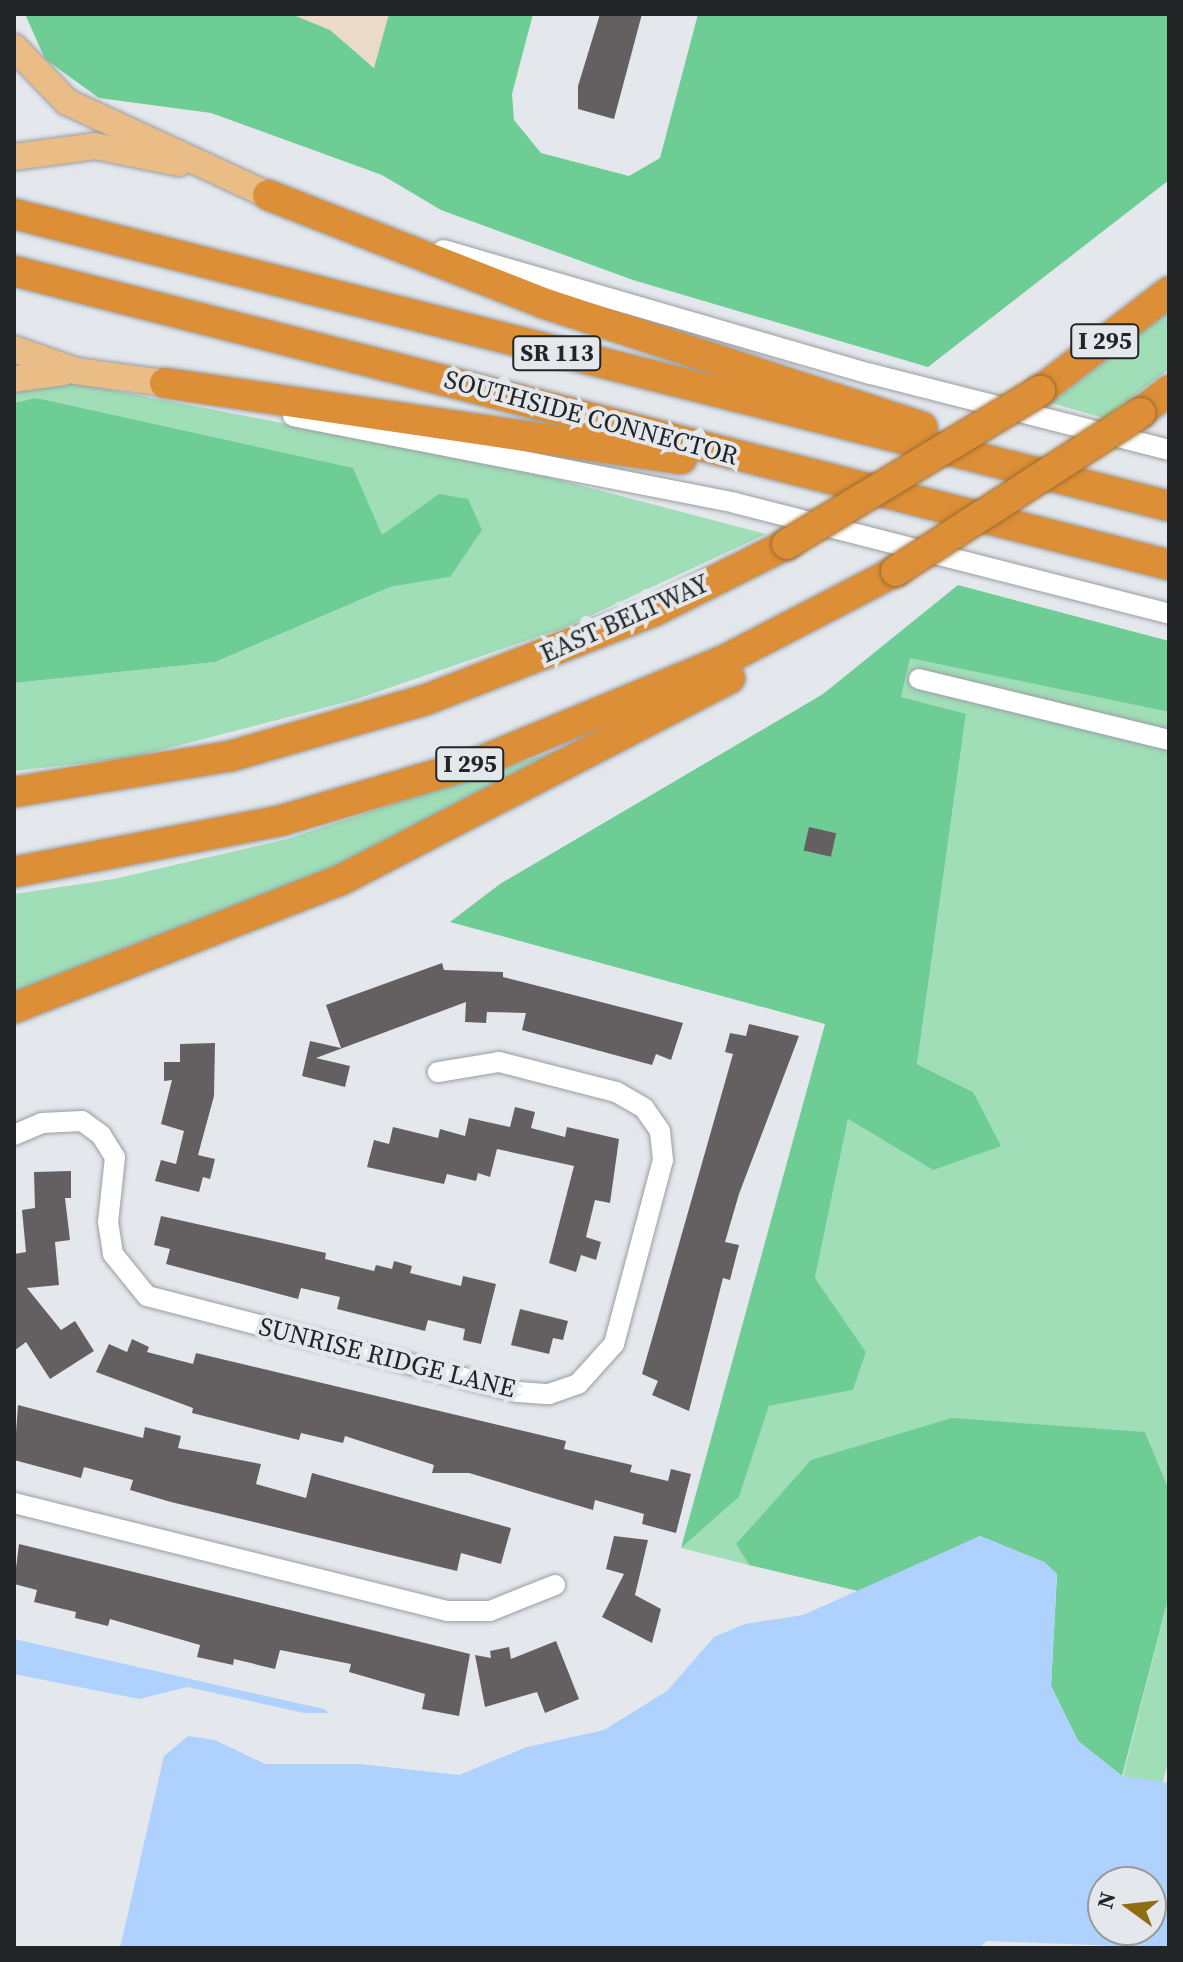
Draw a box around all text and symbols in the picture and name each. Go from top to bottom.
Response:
road number: I 295 [1069,321,1141,361]
road number: SR 113 [511,333,603,373]
street label: SOUTHSIDE CONNECTOR [441,364,741,472]
street label: EAST BELTWAY [536,568,714,670]
road number: I 295 [434,744,506,784]
street label: SUNRISE RIDGE LANE [256,1311,518,1405]
north arrow [1087,1866,1167,1946]
text: N [1089,1889,1122,1912]

